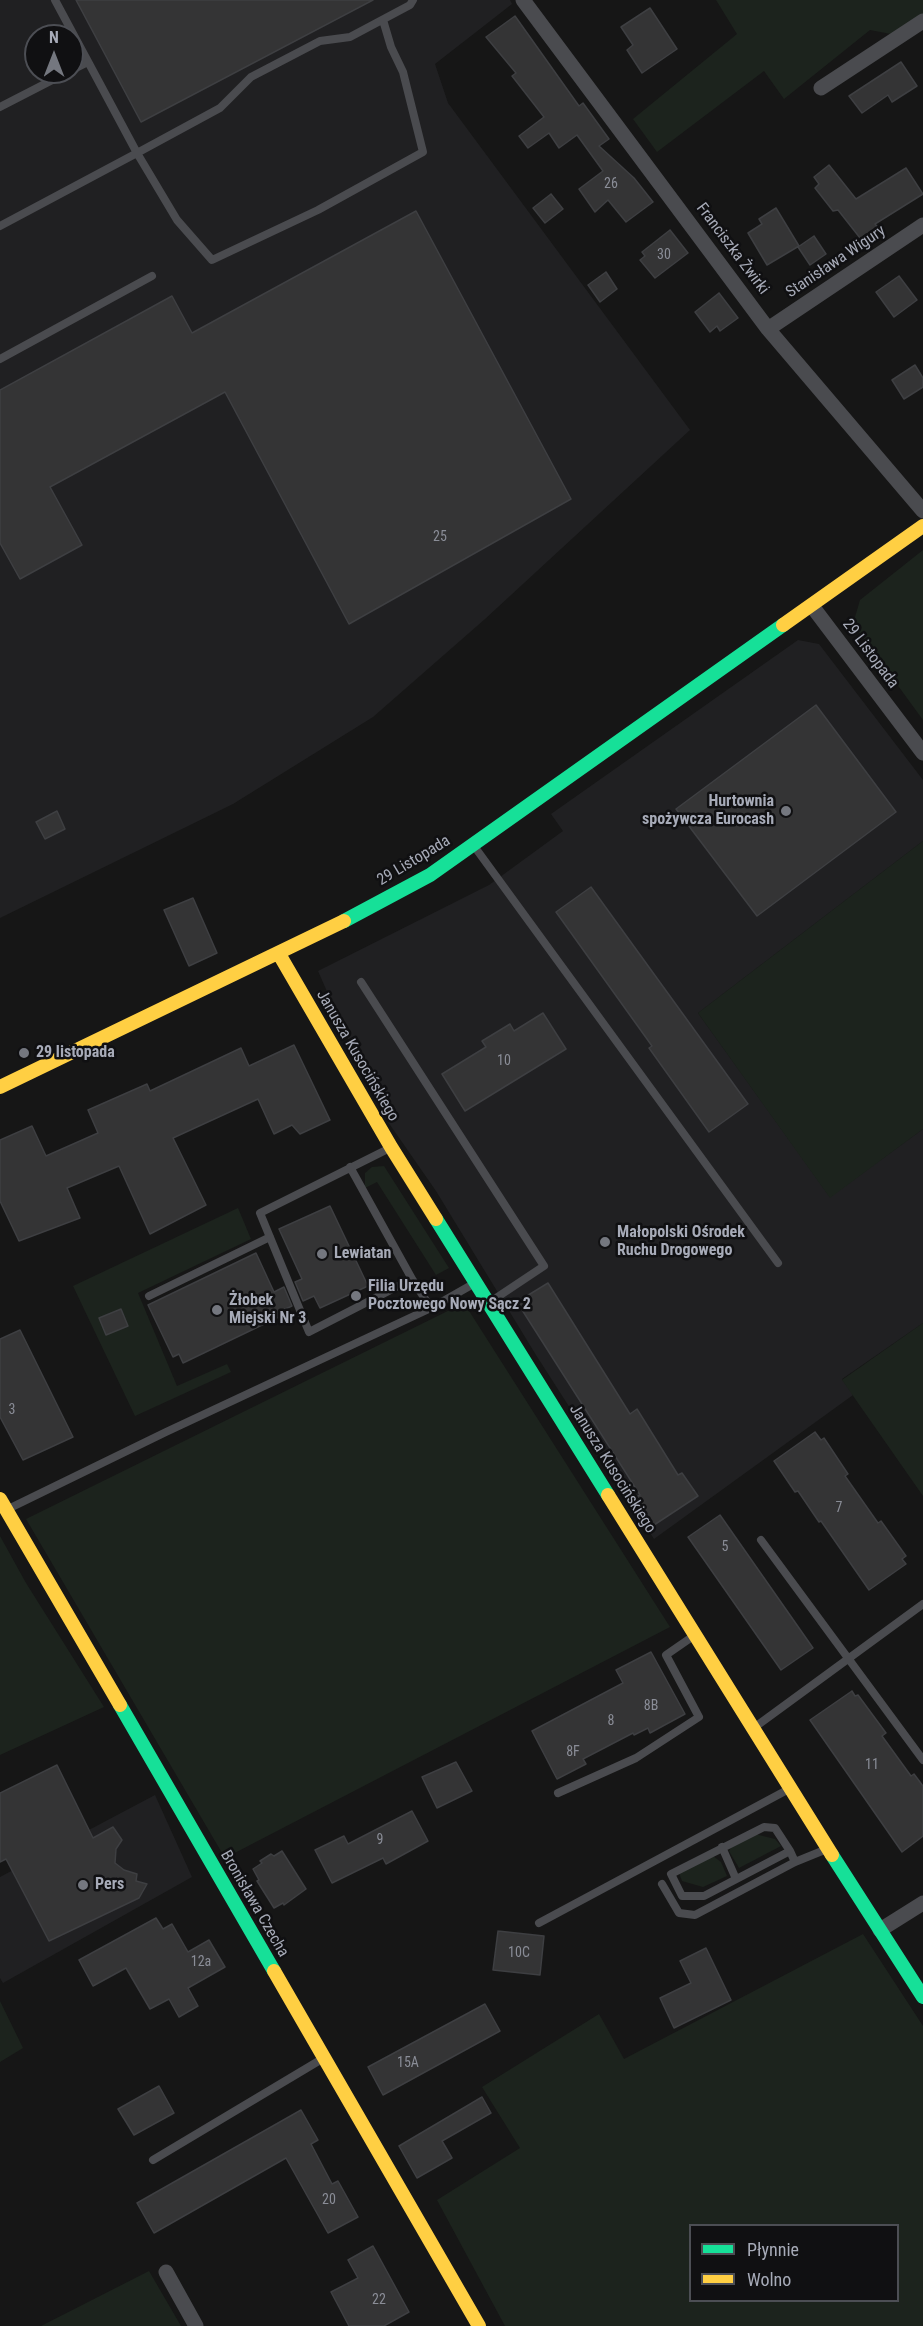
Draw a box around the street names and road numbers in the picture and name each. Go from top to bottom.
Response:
street label: Franciszka Żwirki [691,200,773,298]
street label: Stanisława Wigury [783,222,889,302]
street label: 29 Listopada [838,616,902,692]
street label: 29 Listopada [374,832,454,890]
street label: Janusza Kusocińskiego [312,987,402,1125]
street label: Janusza Kusocińskiego [564,1401,660,1537]
street label: Bronisława Czecha [216,1847,292,1961]

